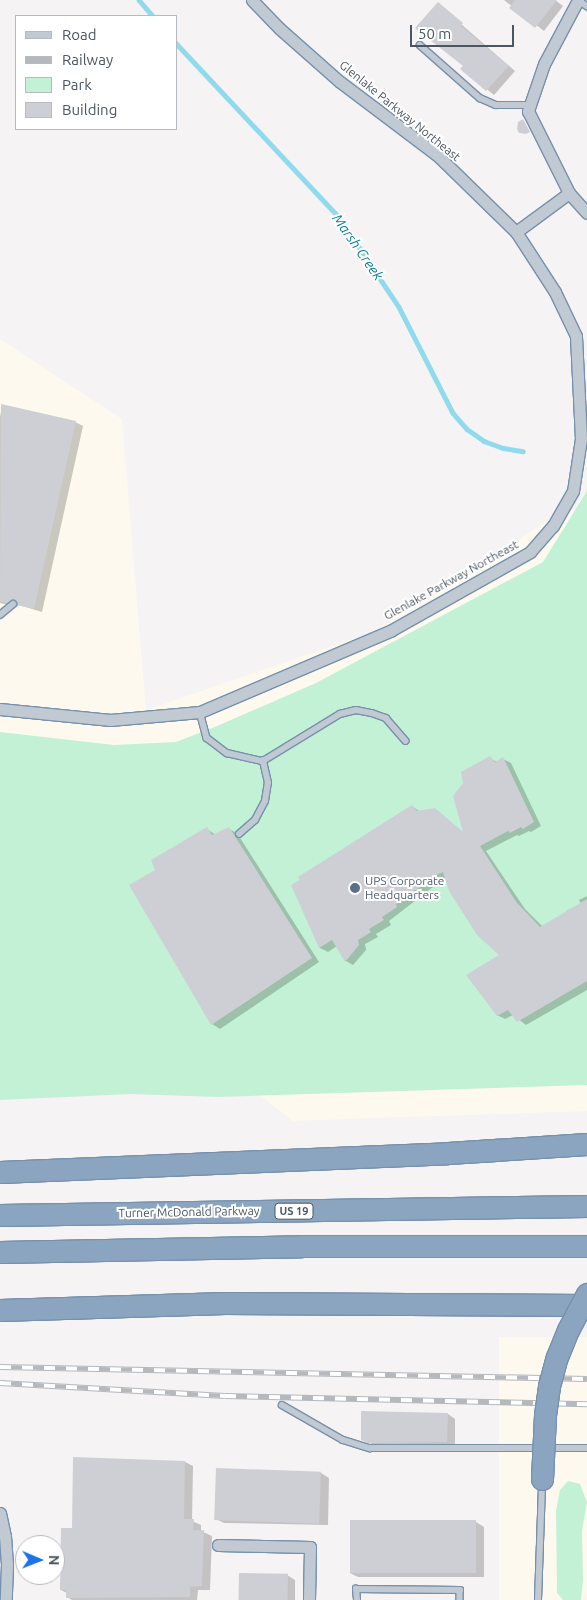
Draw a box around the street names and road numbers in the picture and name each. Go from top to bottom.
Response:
street label: Glenlake Parkway Northeast [337,58,463,164]
street label: Glenlake Parkway Northeast [381,537,521,623]
road number: US 19 [274,1202,314,1220]
street label: Turner McDonald Parkway [118,1204,260,1220]

